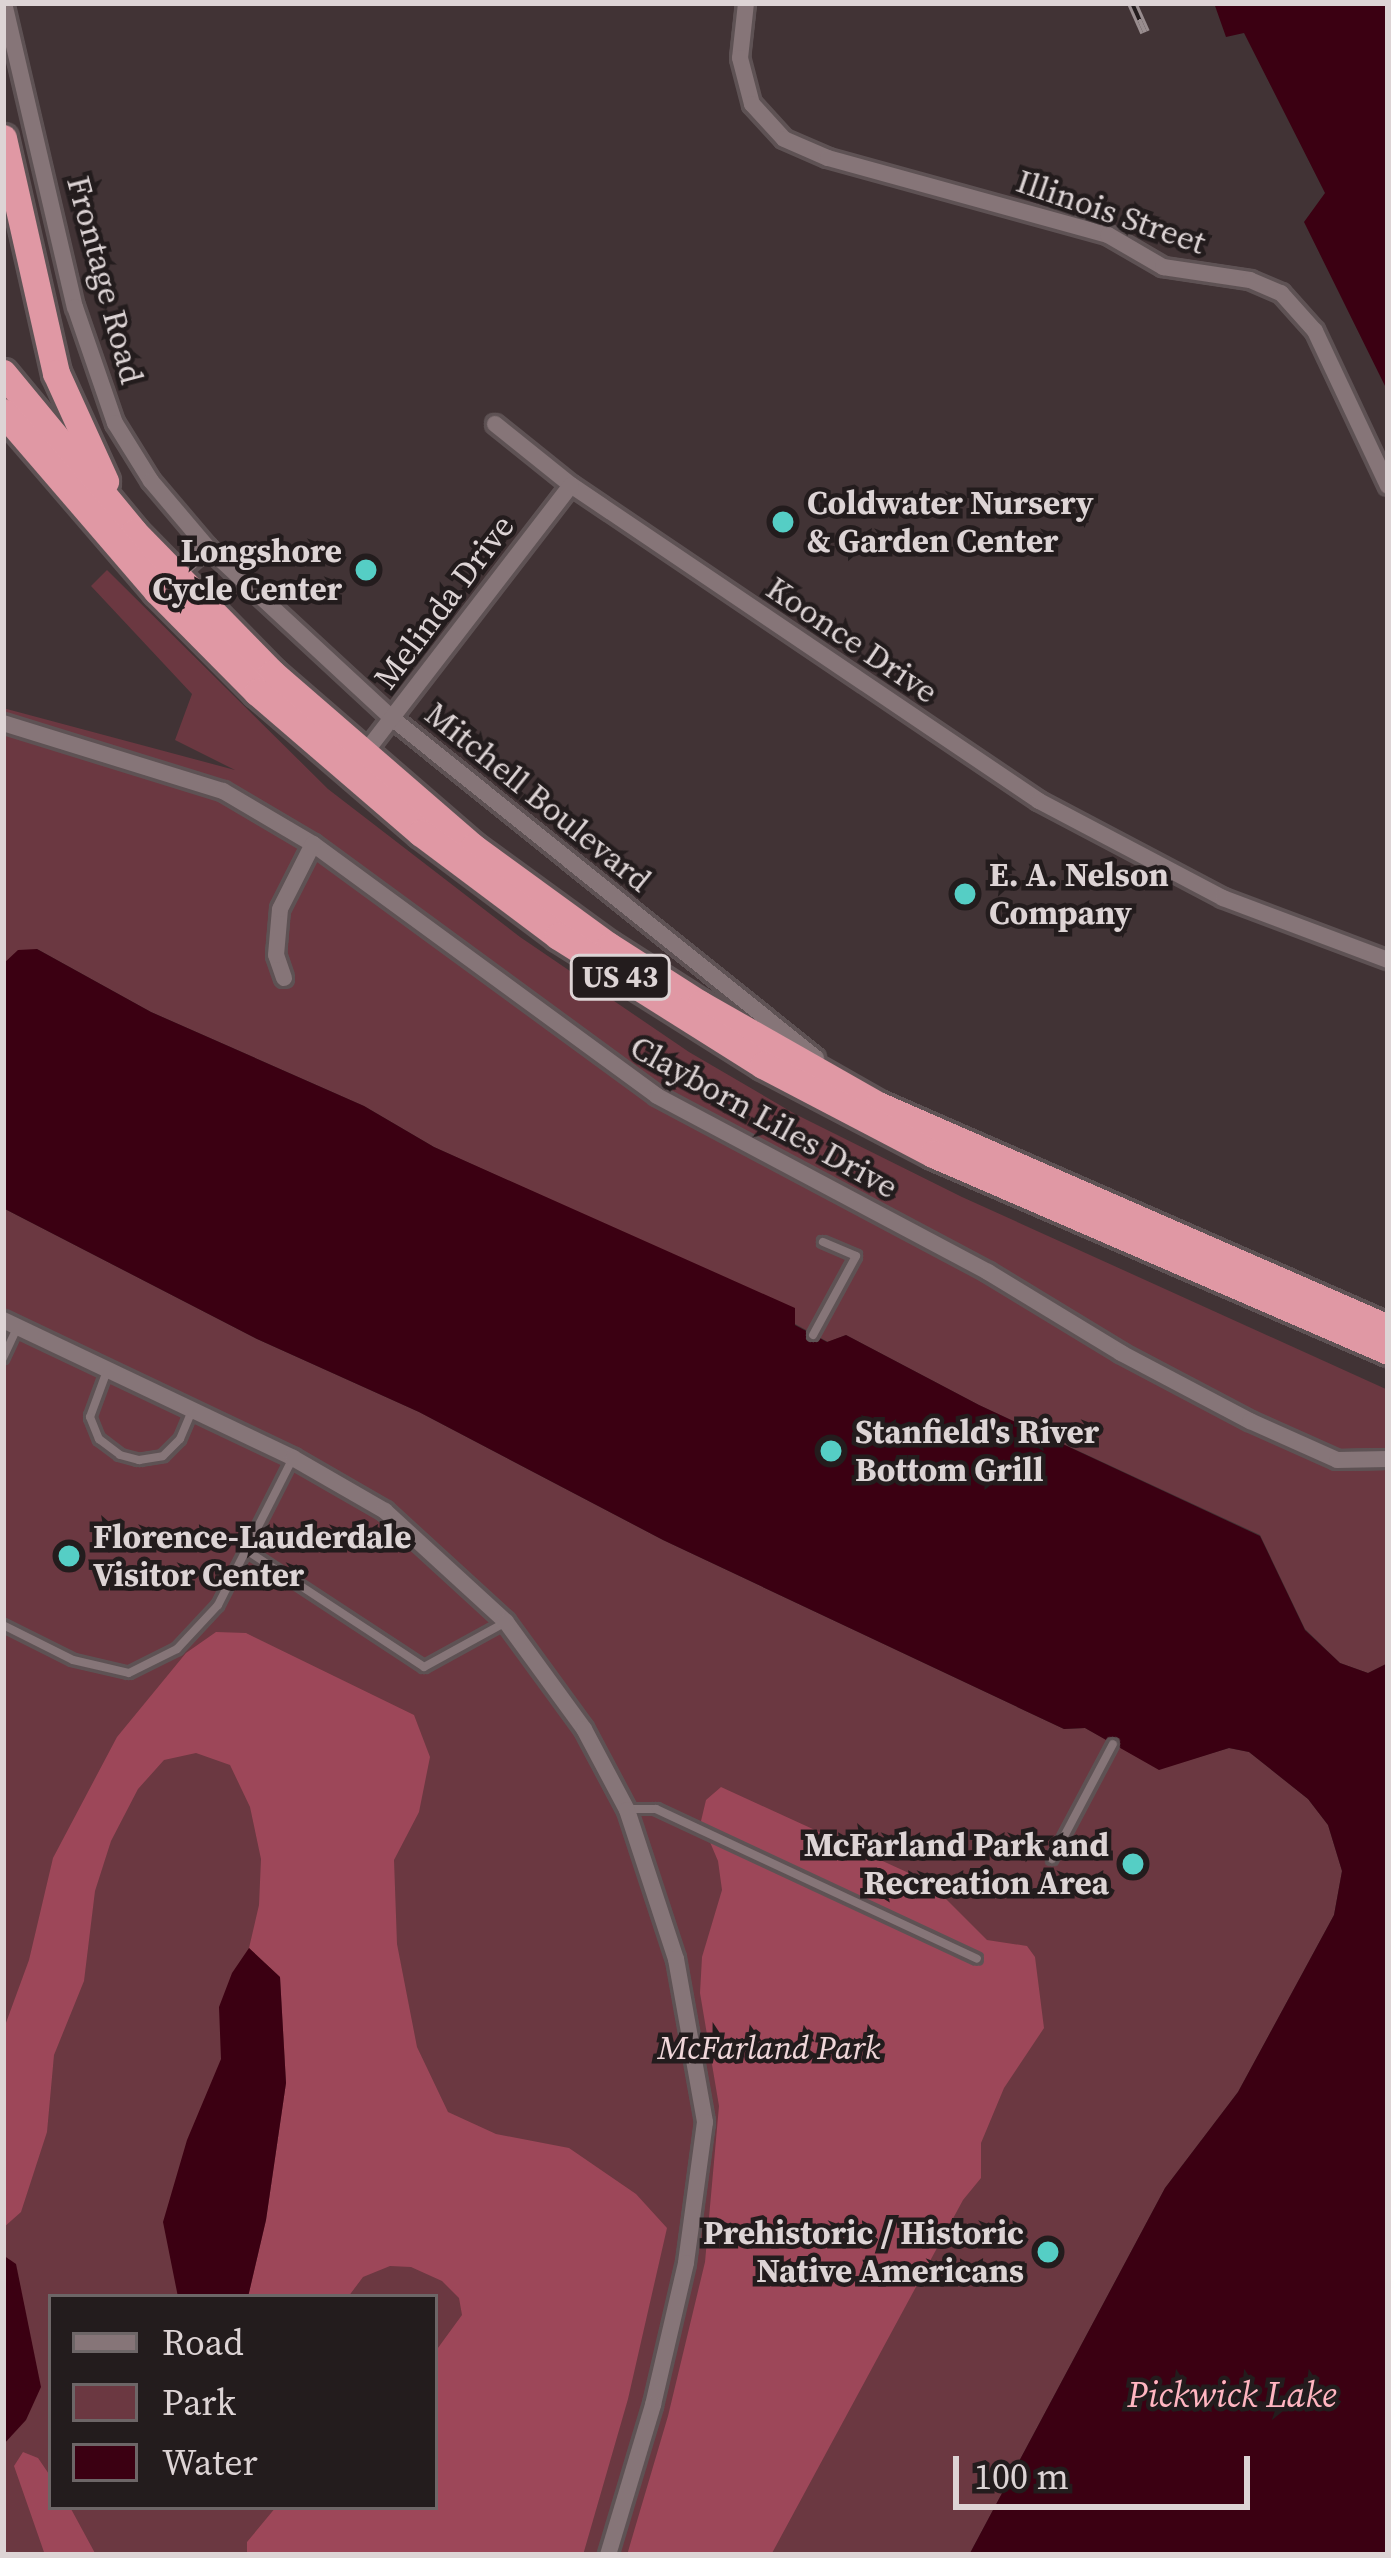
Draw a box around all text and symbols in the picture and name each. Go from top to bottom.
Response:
street label: Illinois Street [1011,161,1211,263]
street label: Frontage Road [58,172,152,388]
place label: Coldwater Nursery & Garden Center [807,483,1094,561]
street label: Melinda Drive [366,507,522,697]
marker: Coldwater Nursery & Garden Center [770,509,796,535]
place label: Longshore Cycle Center [152,531,342,609]
marker: Longshore Cycle Center [353,557,379,583]
street label: Koonce Drive [759,568,945,712]
street label: Mitchell Boulevard [417,694,659,900]
place label: E. A. Nelson Company [989,855,1169,933]
marker: E. A. Nelson Company [952,881,978,907]
road number: US 43 [569,953,671,1001]
street label: Clayborn Liles Drive [623,1027,905,1207]
place label: Stanfield's River Bottom Grill [855,1412,1099,1490]
marker: Stanfield's River Bottom Grill [818,1438,844,1464]
place label: Florence-Lauderdale Visitor Center [93,1517,411,1595]
marker: Florence-Lauderdale Visitor Center [56,1543,82,1569]
place label: McFarland Park and Recreation Area [804,1825,1109,1903]
marker: McFarland Park and Recreation Area [1120,1851,1146,1877]
park label: McFarland Park [658,2028,880,2068]
place label: Prehistoric / Historic Native Americans [703,2213,1024,2291]
marker: Prehistoric / Historic Native Americans [1035,2239,1061,2265]
legend [48,2294,438,2510]
text: Road [162,2318,244,2367]
water label: Pickwick Lake [1127,2373,1337,2417]
text: Park [162,2378,236,2427]
scale bar [959,2432,1256,2506]
text: Water [162,2438,258,2487]
text: 100 m [974,2452,1069,2501]

